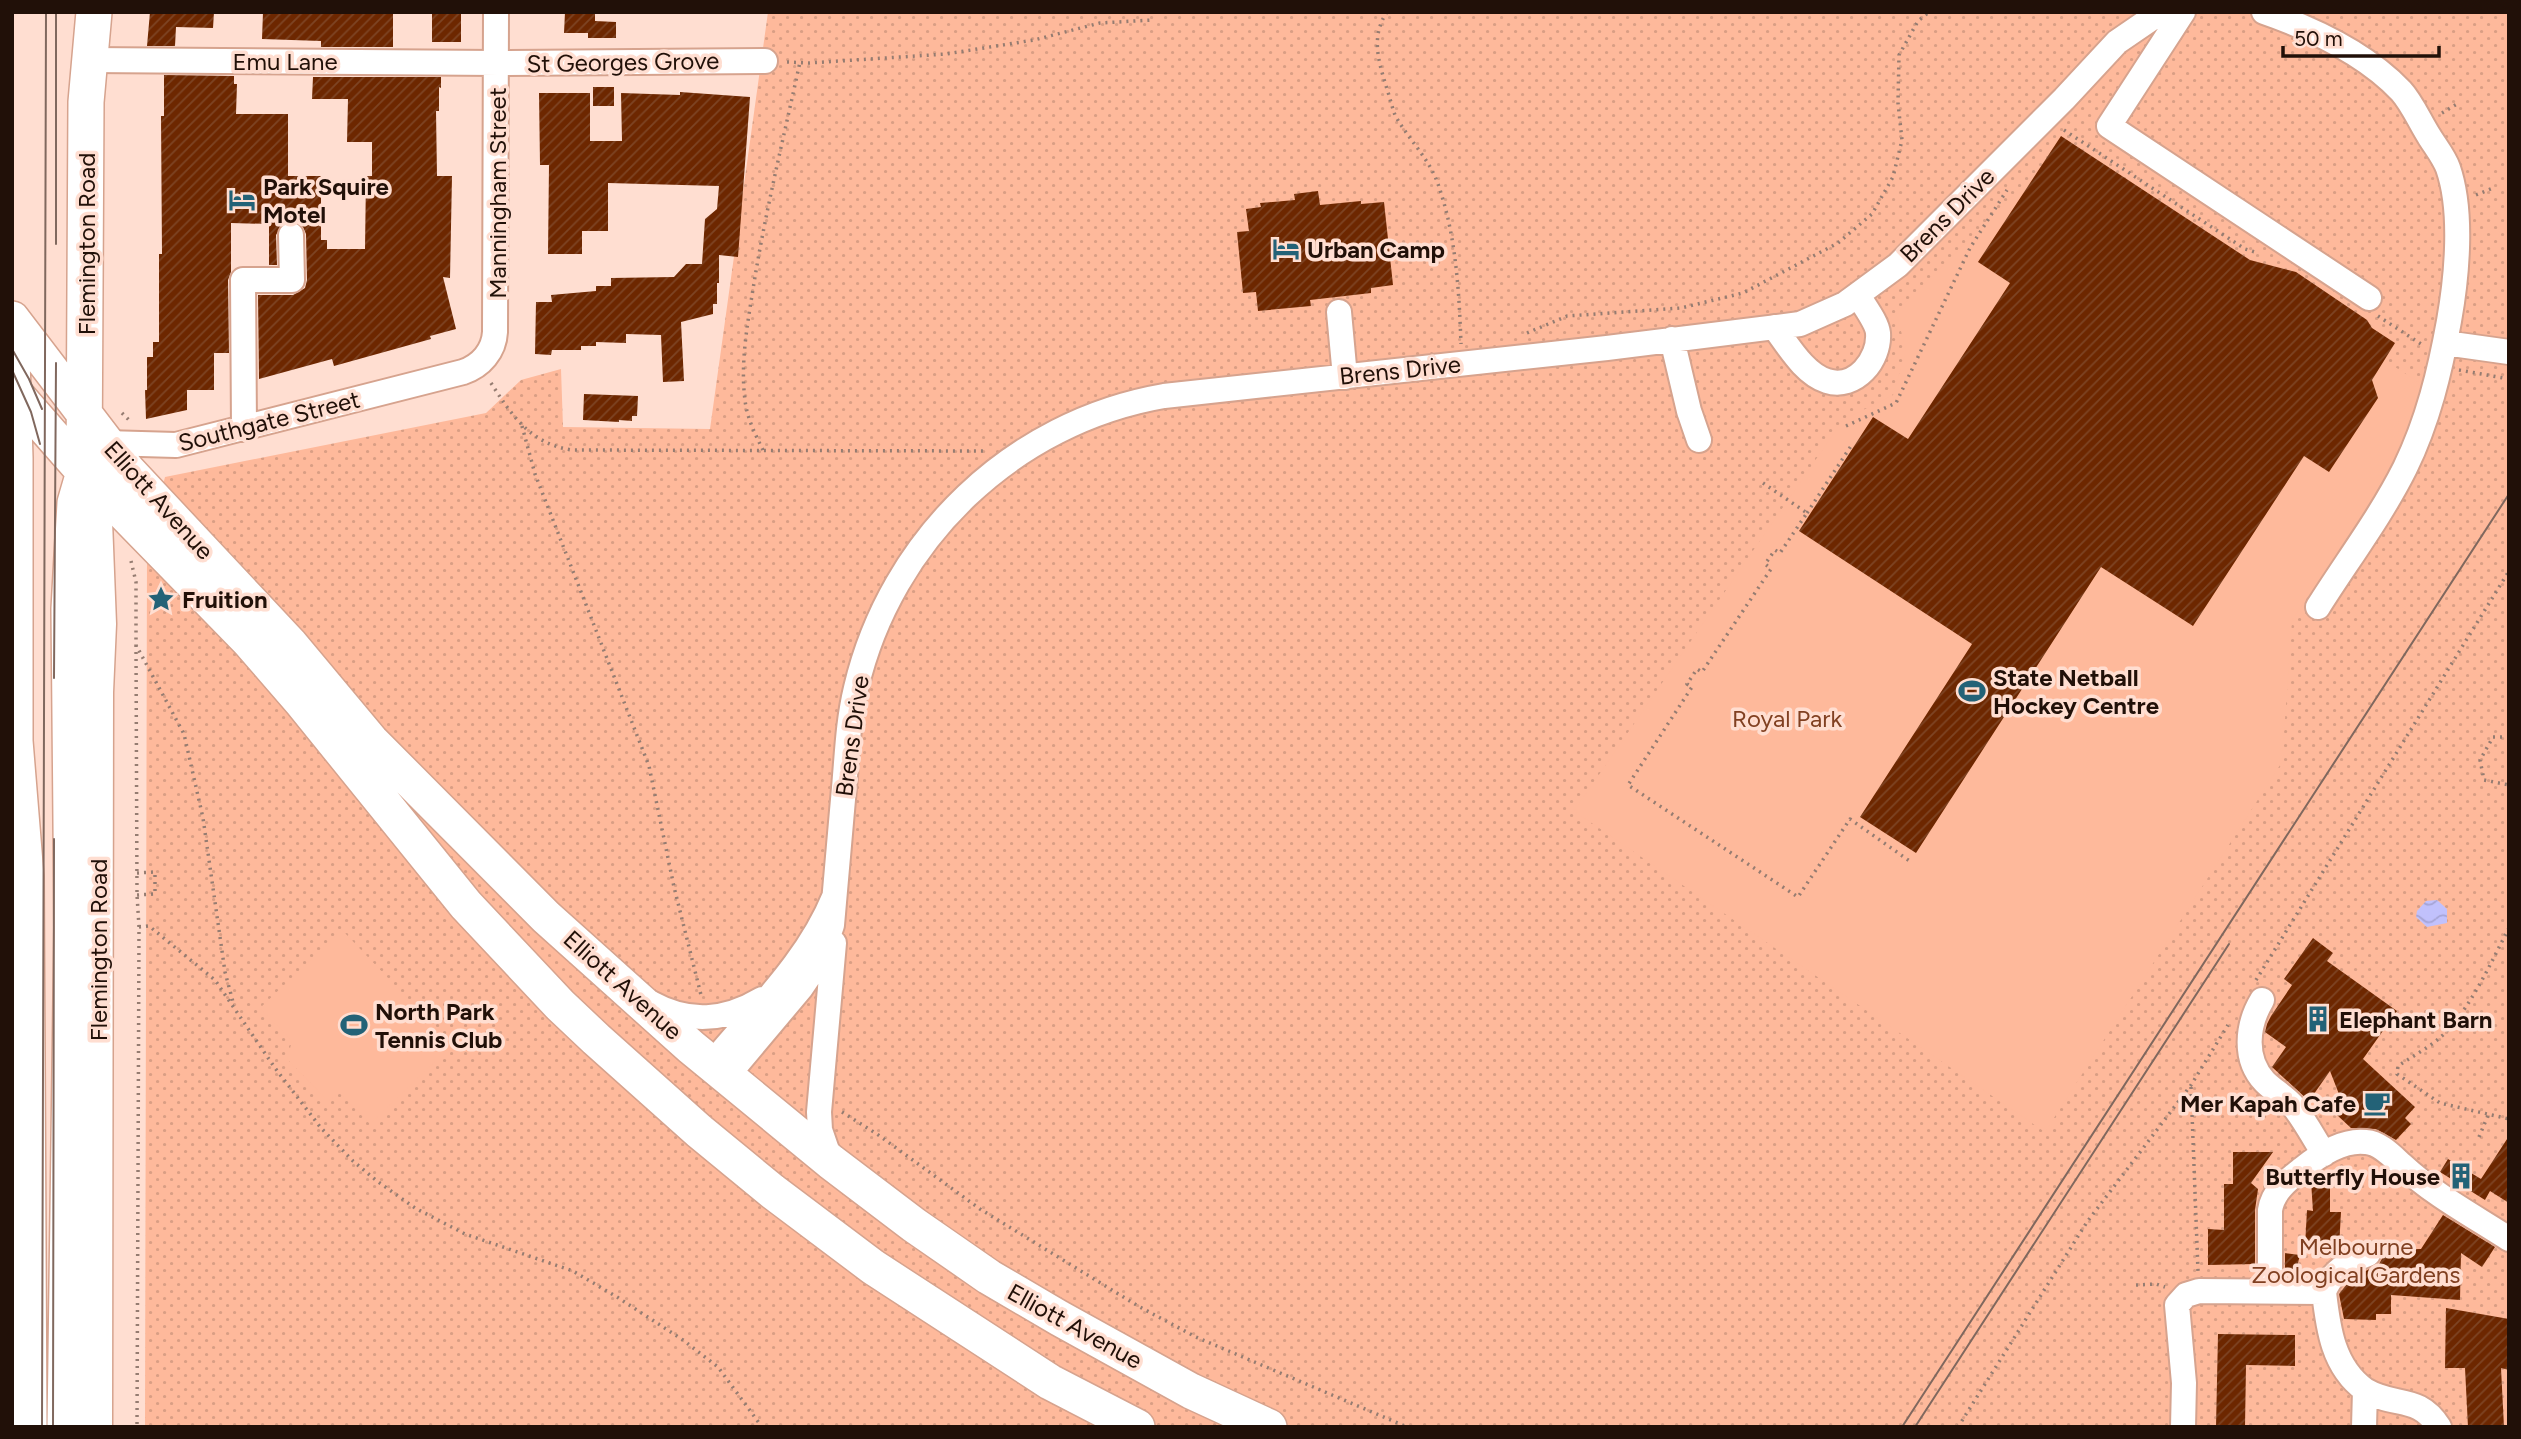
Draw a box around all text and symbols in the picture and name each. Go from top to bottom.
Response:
scale bar [2283,14,2439,58]
text: 50 m [2294,26,2343,51]
street label: St Georges Grove [526,46,720,78]
street label: Emu Lane [232,47,338,76]
street label: Manningham Street [483,87,512,299]
street label: Flemington Road [72,153,101,335]
street label: Brens Drive [1894,162,2000,268]
place label: Park Squire Motel [263,172,389,229]
hotel icon: Park Squire Motel [227,185,257,215]
hotel icon: Urban Camp [1271,234,1301,264]
place label: Urban Camp [1307,235,1445,264]
street label: Brens Drive [1338,349,1462,391]
street label: Southgate Street [175,384,363,458]
street label: Elliott Avenue [98,435,220,565]
place icon: Fruition [146,584,176,614]
place label: Fruition [182,585,268,614]
place label: State Netball Hockey Centre [1993,663,2159,720]
street label: Brens Drive [829,674,875,798]
sports icon: State Netball Hockey Centre [1957,676,1987,706]
park label: Royal Park [1732,704,1842,733]
street label: Flemington Road [84,859,113,1041]
street label: Elliott Avenue [558,924,688,1046]
place label: North Park Tennis Club [375,997,502,1054]
building icon: Elephant Barn [2303,1004,2333,1034]
place label: Elephant Barn [2339,1005,2492,1034]
sports icon: North Park Tennis Club [339,1010,369,1040]
cafe icon: Mer Kapah Cafe [2362,1088,2392,1118]
place label: Mer Kapah Cafe [2180,1089,2356,1118]
building icon: Butterfly House [2446,1161,2476,1191]
place label: Butterfly House [2265,1162,2440,1191]
park label: Melbourne Zoological Gardens [2252,1232,2460,1289]
street label: Elliott Avenue [1003,1277,1147,1375]

